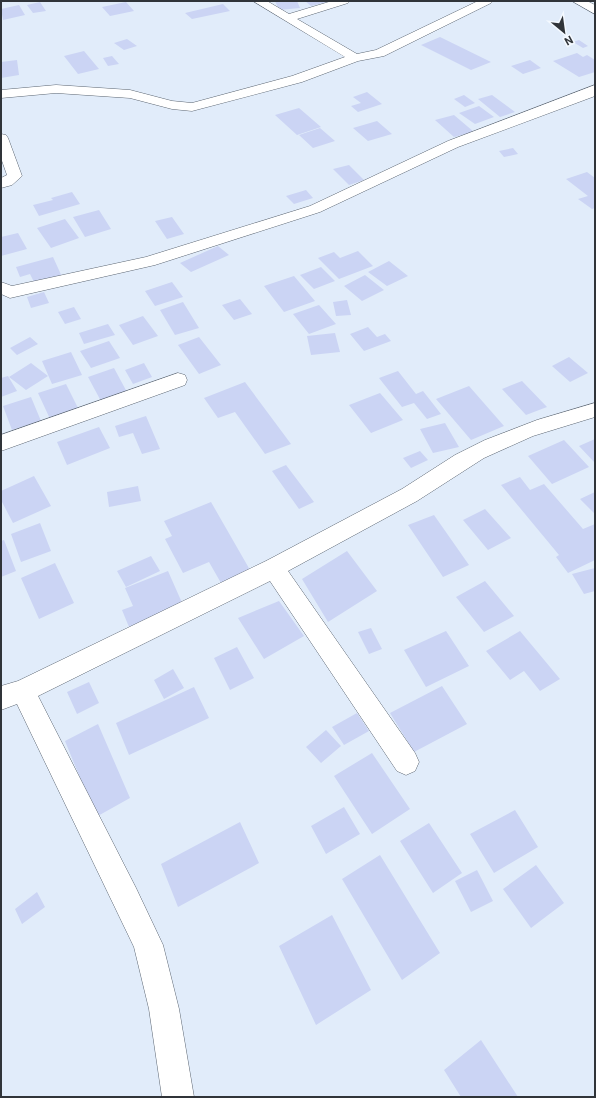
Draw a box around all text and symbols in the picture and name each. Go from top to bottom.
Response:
north arrow [544,12,584,52]
text: N [562,33,575,48]

